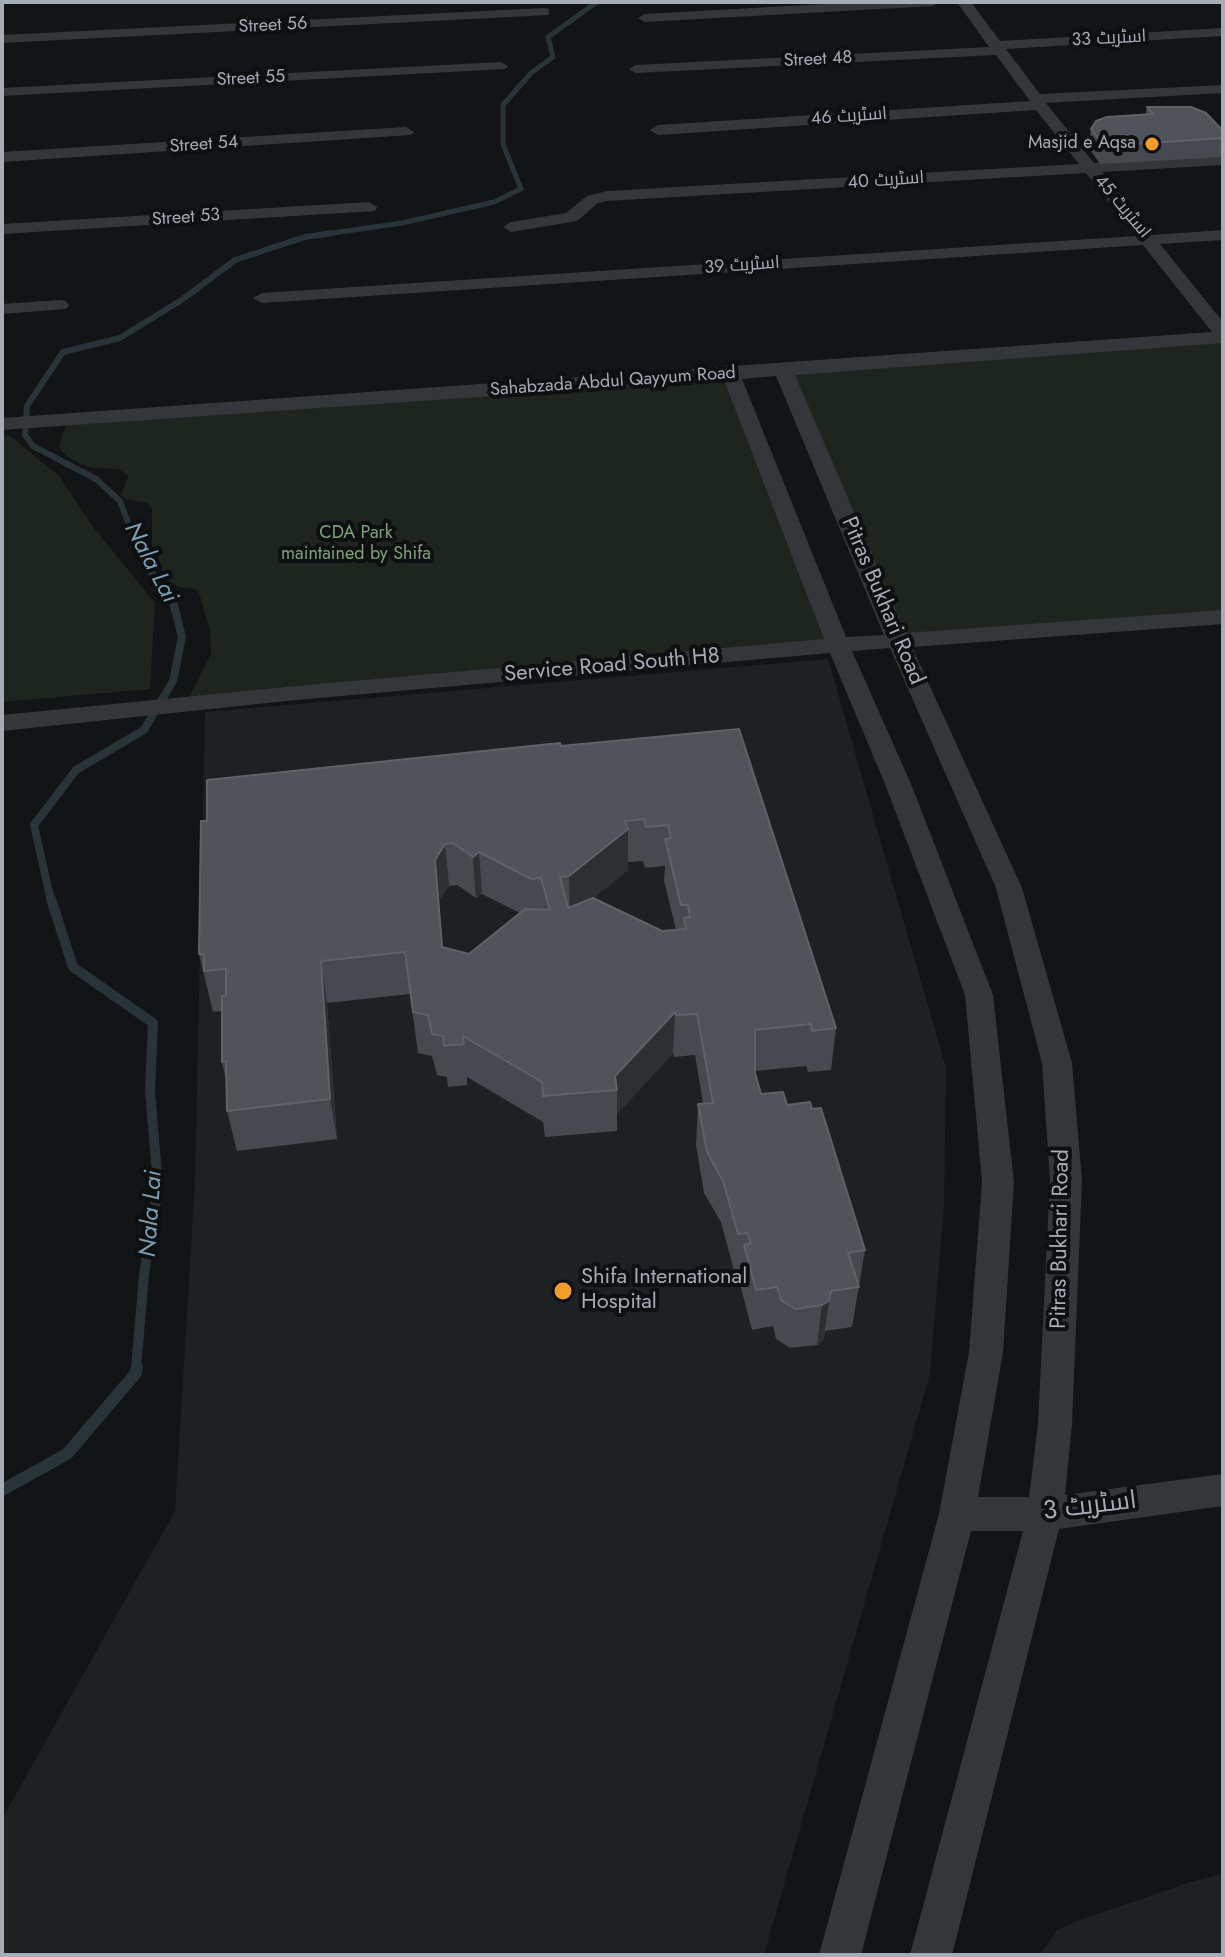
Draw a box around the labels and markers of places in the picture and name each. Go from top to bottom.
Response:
place label: Masjid e Aqsa [1028,133,1136,155]
marker: Masjid e Aqsa [1143,135,1161,153]
place label: Shifa International Hospital [581,1265,747,1316]
marker: Shifa International Hospital [552,1280,574,1302]

